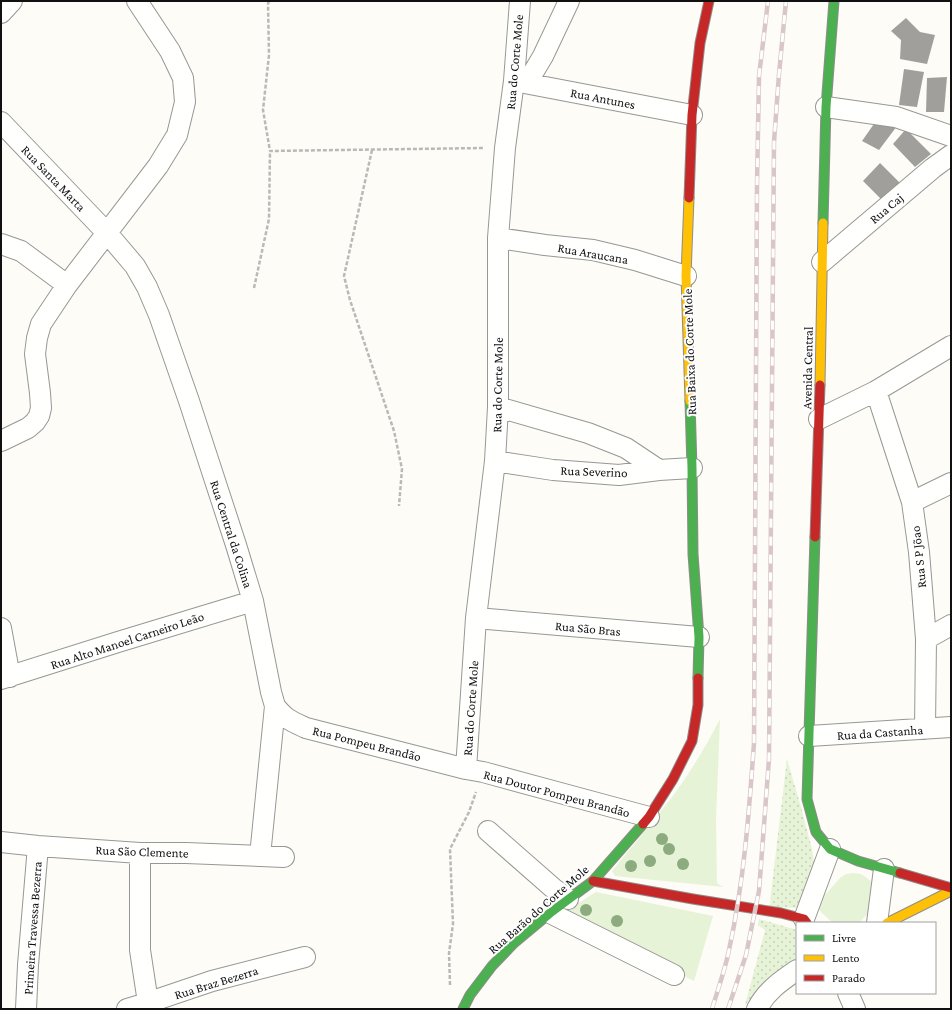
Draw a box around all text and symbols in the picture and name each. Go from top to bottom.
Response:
street label: Rua do Corte Mole [503,14,526,110]
street label: Rua Antunes [569,85,637,112]
street label: Rua Santa Marta [18,142,89,214]
street label: Rua Caj [866,190,907,227]
street label: Rua Araucana [556,240,629,267]
street label: Rua Baixa do Corte Mole [680,288,699,415]
street label: Avenida Central [799,326,816,410]
street label: Rua do Corte Mole [489,337,506,433]
street label: Rua Severino [560,463,628,480]
street label: Rua Central da Colina [207,478,256,590]
street label: Rua S P Jõao [908,525,929,589]
street label: Rua Alto Manoel Carneiro Leão [49,609,206,672]
street label: Rua São Bras [554,618,621,639]
street label: Rua do Corte Mole [460,660,481,756]
street label: Rua da Castanha [836,722,924,743]
street label: Rua Pompeu Brandão [311,723,423,764]
street label: Rua Doutor Pompeu Brandão [482,767,632,820]
street label: Rua São Clemente [95,842,189,861]
street label: Primeira Travessa Bezerra [20,861,45,995]
street label: Rua Barão do Corte Mole [485,862,592,957]
legend [796,922,936,994]
text: Livre [832,931,856,945]
text: Lento [832,951,860,965]
street label: Rua Braz Bezerra [172,963,260,1002]
text: Parado [832,971,865,985]

